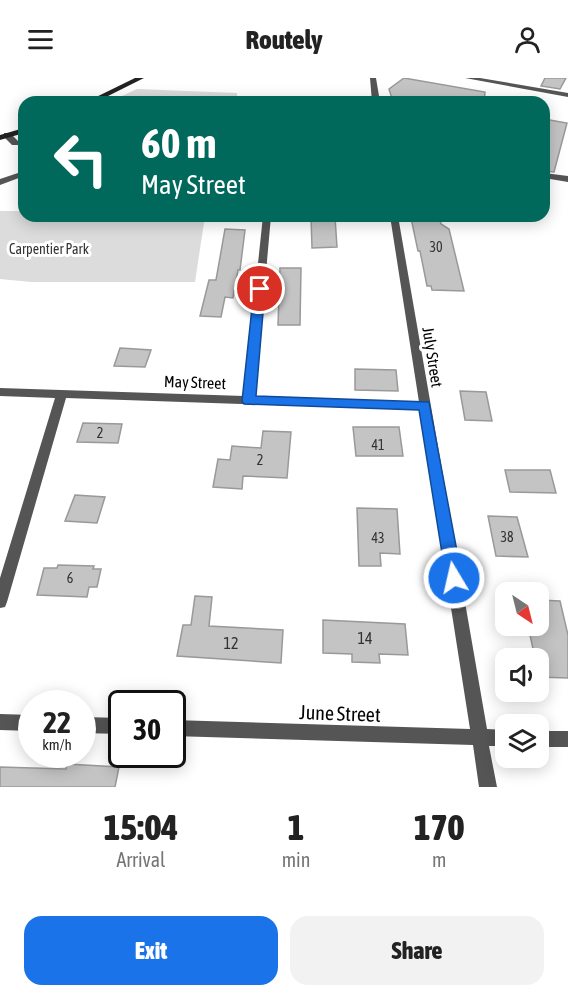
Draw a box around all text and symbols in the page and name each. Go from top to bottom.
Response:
icon: menu [24,23,57,56]
icon: person [511,23,544,56]
text: Routely [245,24,323,55]
text: 60 m [141,119,216,167]
icon: left [42,120,120,198]
text: May Street [141,169,246,200]
house number: 30 [429,239,443,255]
park label: Carpentier Park [9,241,89,257]
pin [234,263,285,314]
icon: arrive [243,272,276,305]
street label: July Street [418,326,447,389]
street label: May Street [164,372,227,393]
house number: 2 [97,425,103,441]
house number: 41 [371,437,385,453]
house number: 2 [257,452,263,468]
house number: 38 [500,529,514,545]
house number: 43 [371,530,385,546]
position arrow [422,546,486,610]
house number: 6 [67,570,74,586]
north arrow [495,582,549,636]
map controls [495,582,549,768]
house number: 14 [357,629,373,647]
house number: 12 [223,634,239,652]
button: sound [495,648,549,702]
speed limit sign: 30 [108,690,186,768]
street label: June Street [299,700,381,726]
text: 22 [43,705,71,739]
button: layers [495,714,549,768]
text: km/h [42,736,72,753]
text: 15:04 [103,806,178,848]
text: 1 [288,806,304,848]
text: 170 [414,806,465,848]
text: Arrival [116,848,165,871]
text: min [282,848,310,871]
text: m [432,848,446,871]
button: Exit [24,916,278,985]
button: Share [290,916,544,985]

